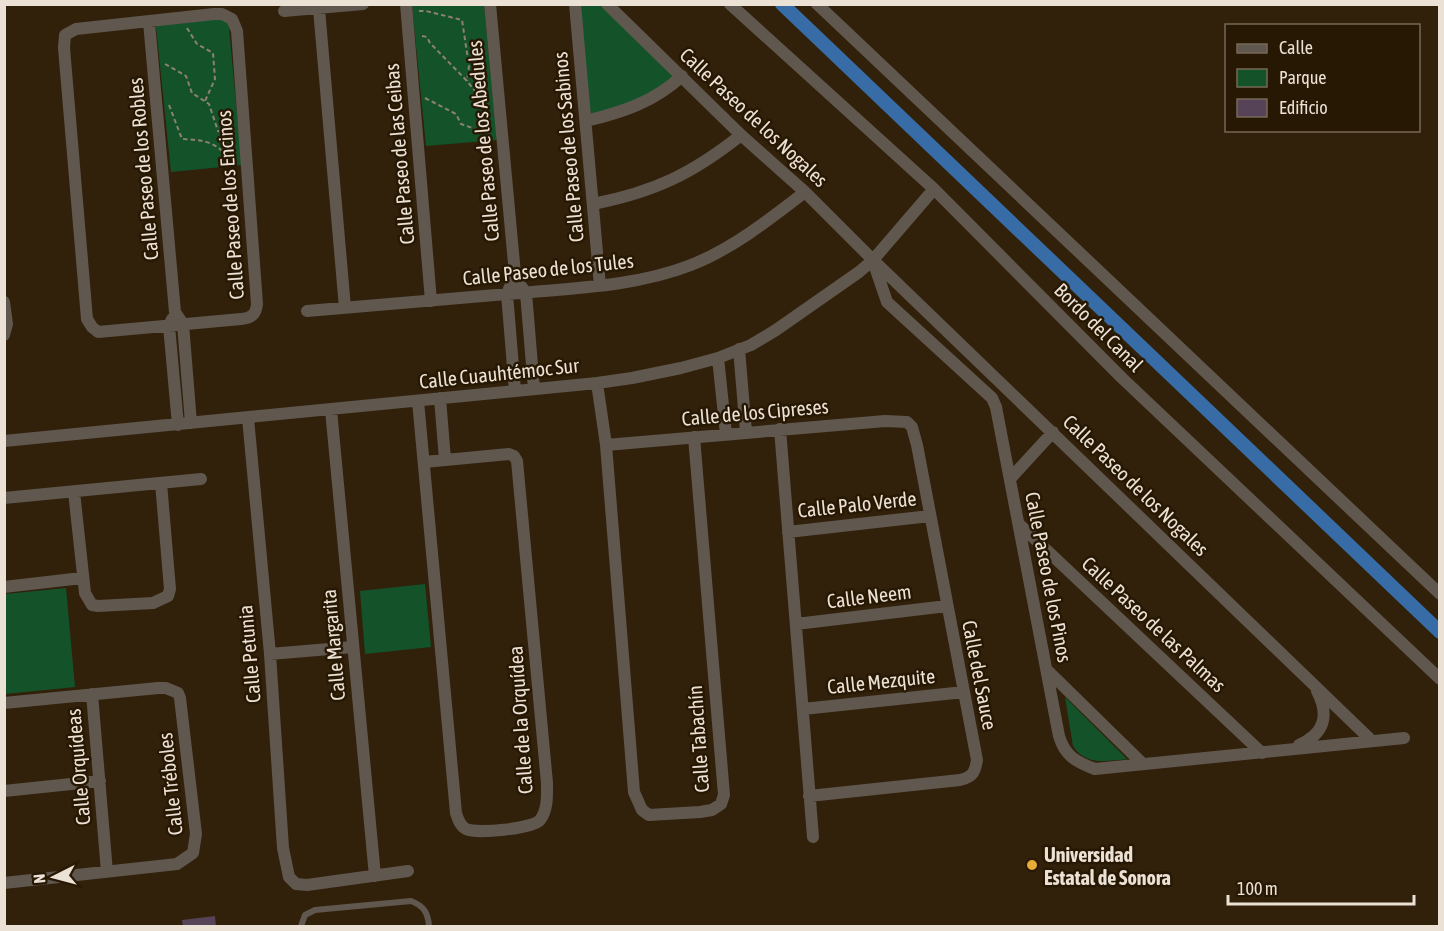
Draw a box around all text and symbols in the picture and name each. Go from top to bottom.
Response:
legend [1225,24,1420,132]
text: Calle [1279,37,1313,58]
street label: Calle Paseo de los Abedules [463,40,503,242]
street label: Calle Paseo de los Nogales [676,43,832,191]
street label: Calle Paseo de los Sabinos [548,51,588,243]
street label: Calle Paseo de las Ceibas [380,63,418,245]
text: Parque [1279,67,1327,88]
street label: Calle Paseo de los Robles [124,77,162,261]
text: Edificio [1279,97,1328,118]
street label: Calle Paseo de los Encinos [212,110,248,300]
street label: Calle Paseo de los Tules [461,249,635,289]
street label: Bordo del Canal [1050,278,1148,376]
street label: Calle Cuauhtémoc Sur [418,353,581,393]
street label: Calle de los Cipreses [681,394,829,430]
street label: Calle Paseo de los Nogales [1059,410,1213,560]
street label: Calle Palo Verde [797,486,917,522]
street label: Calle Paseo de los Pinos [1021,490,1077,664]
street label: Calle Paseo de las Palmas [1077,552,1231,696]
street label: Calle Neem [826,579,912,613]
street label: Calle Margarita [317,588,349,702]
street label: Calle Petunia [233,604,265,704]
street label: Calle del Sauce [958,618,1002,732]
street label: Calle de la Orquídea [503,645,537,795]
street label: Calle Mezquite [826,664,936,698]
street label: Calle Tabachín [683,685,713,793]
street label: Calle Orquídeas [61,708,95,826]
street label: Calle Tréboles [153,731,187,837]
place label: Universidad Estatal de Sonora [1044,843,1171,889]
north arrow [24,847,84,907]
marker: Universidad Estatal de Sonora [1025,858,1039,872]
scale bar [1228,868,1414,906]
text: N [30,873,49,884]
text: 100 m [1237,878,1278,899]

